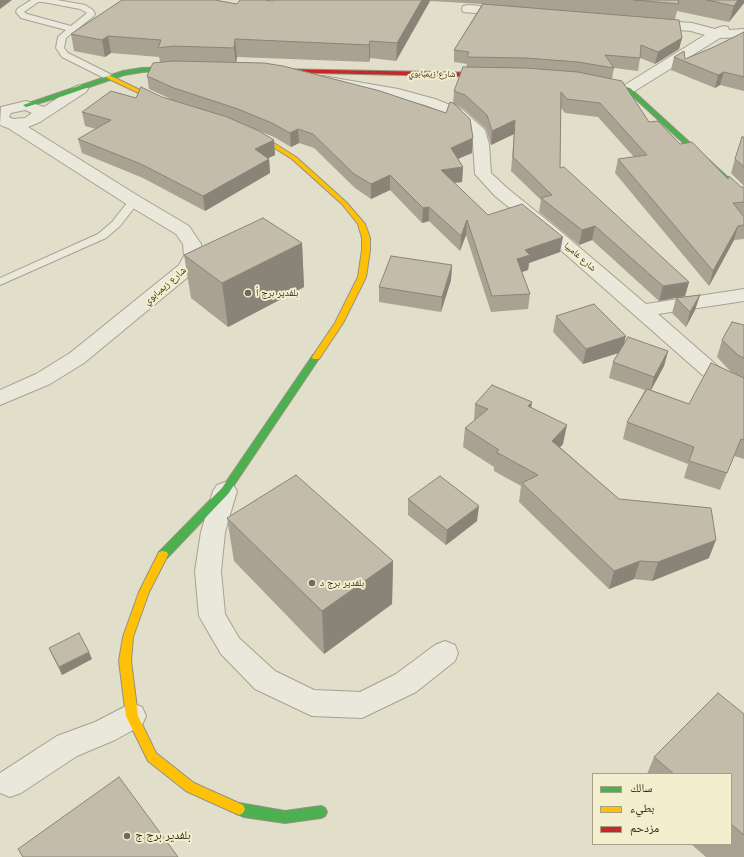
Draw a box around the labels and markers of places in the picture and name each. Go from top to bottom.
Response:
place label: بلفدير برج أ [256,287,299,299]
marker: بلفدير برج أ [243,288,253,298]
place label: بلفدير برج د [320,577,364,589]
marker: بلفدير برج د [307,578,317,588]
place label: بلفدير برج ج [135,829,191,843]
marker: بلفدير برج ج [122,831,132,841]

